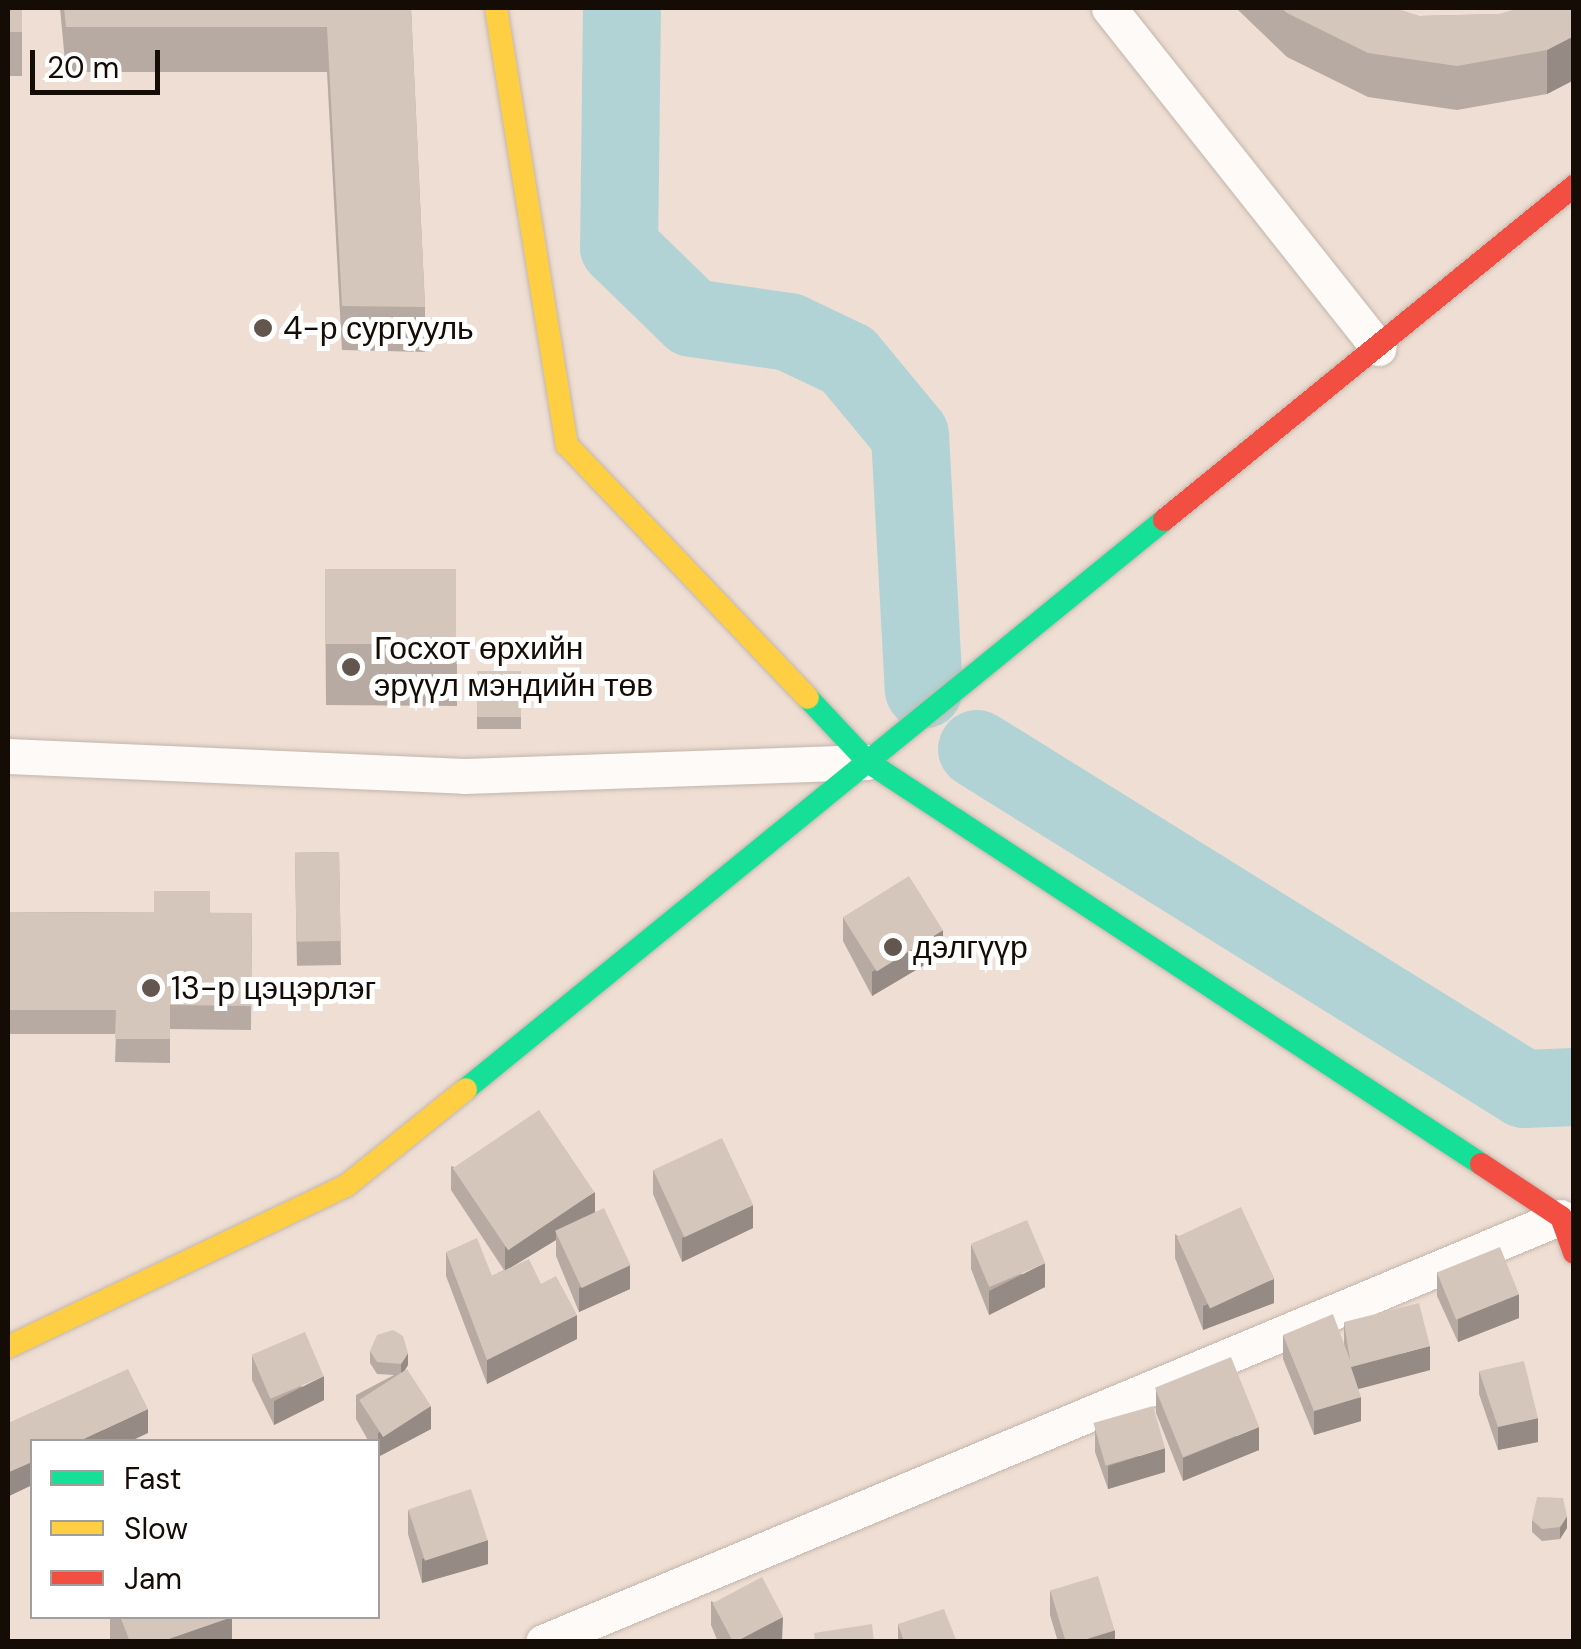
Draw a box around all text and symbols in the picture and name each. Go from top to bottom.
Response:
scale bar [35,30,165,92]
text: 20 m [47,48,119,87]
place label: 4-р сургууль [283,309,474,347]
marker: 4-р сургууль [252,317,274,339]
place label: Госхот өрхийн эрүүл мэндийн төв [374,630,653,705]
marker: Госхот өрхийн эрүүл мэндийн төв [338,654,364,680]
place label: дэлгүүр [913,928,1028,966]
marker: дэлгүүр [882,936,904,958]
place label: 13-р цэцэрлэг [171,969,376,1007]
marker: 13-р цэцэрлэг [140,977,162,999]
legend [30,1439,380,1619]
text: Fast [124,1459,182,1498]
text: Slow [124,1509,188,1548]
text: Jam [124,1559,182,1598]

